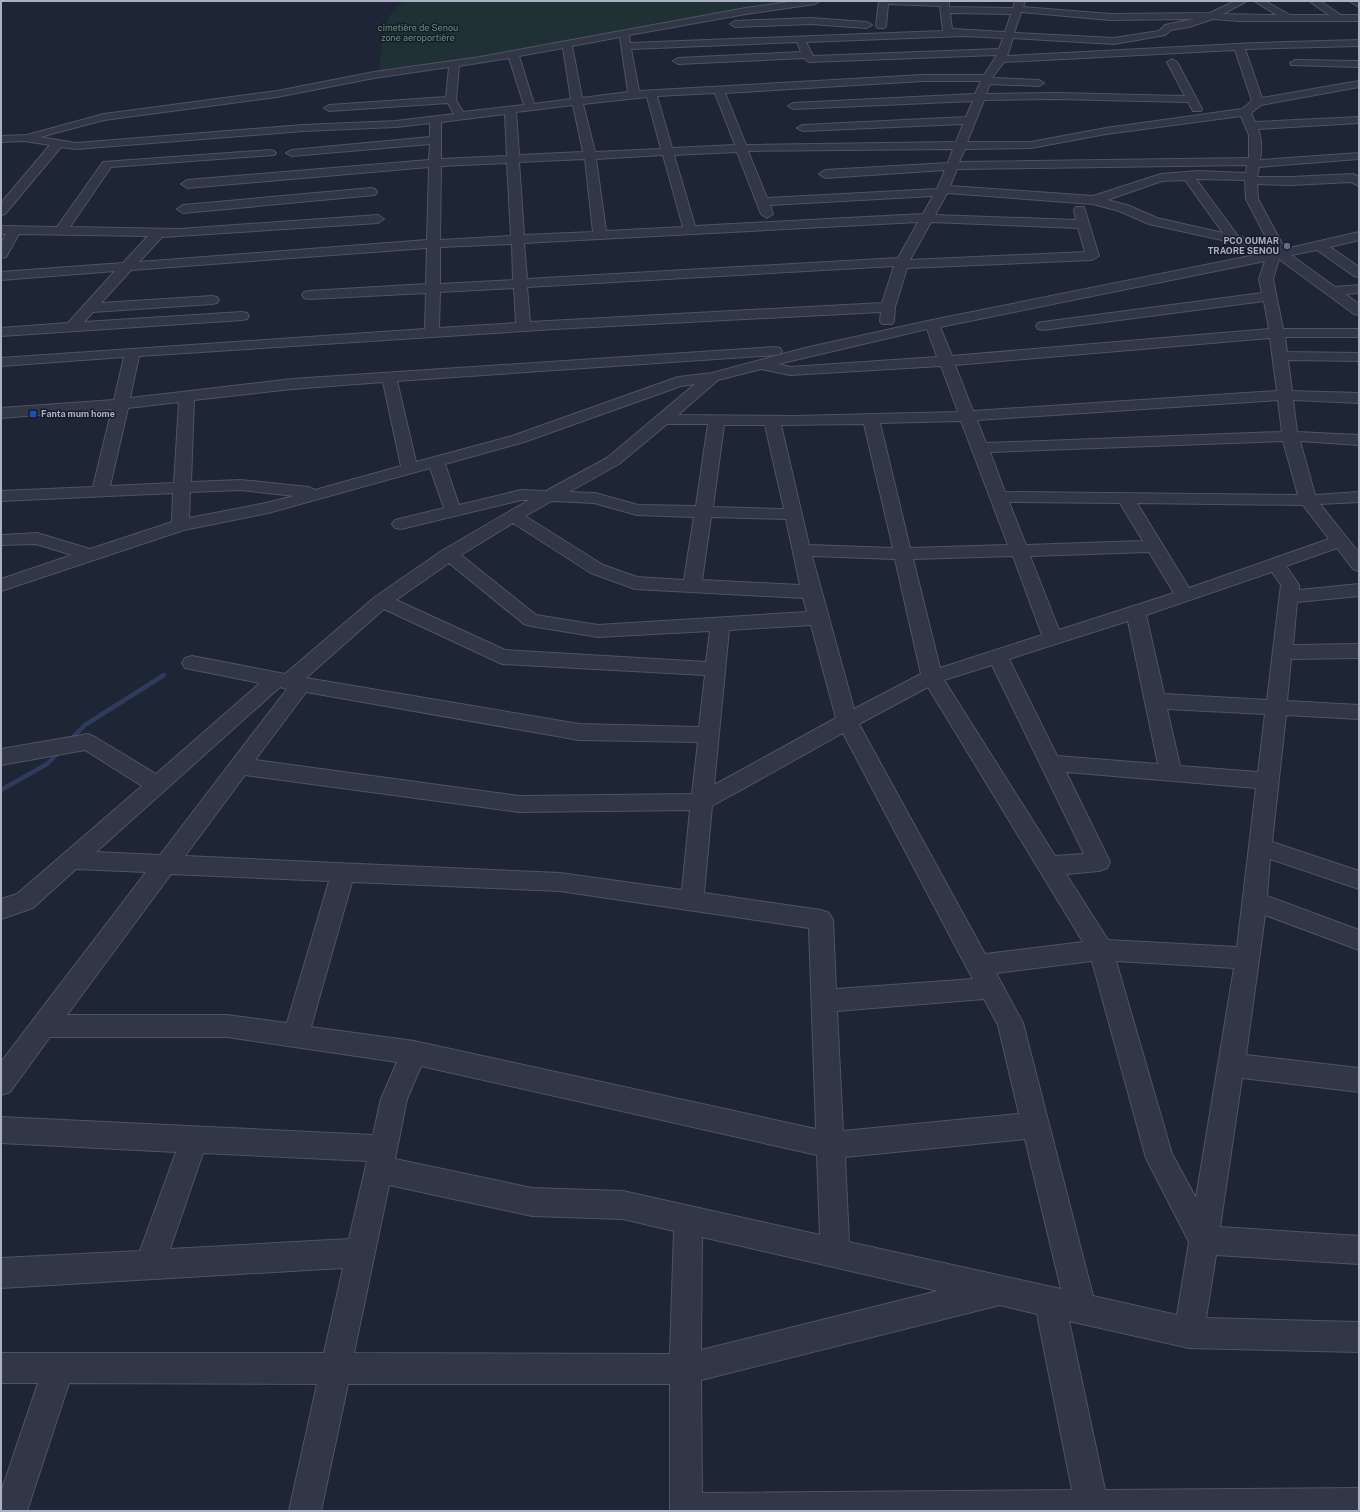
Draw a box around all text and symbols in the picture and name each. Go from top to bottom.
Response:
park label: cimetière de Senou zone aeroportière [378,22,458,43]
place label: PCO OUMAR TRAORE SENOU [1208,235,1279,256]
marker: PCO OUMAR TRAORE SENOU [1282,241,1292,251]
place label: Fanta mum home [41,408,115,419]
marker: Fanta mum home [28,409,38,419]

